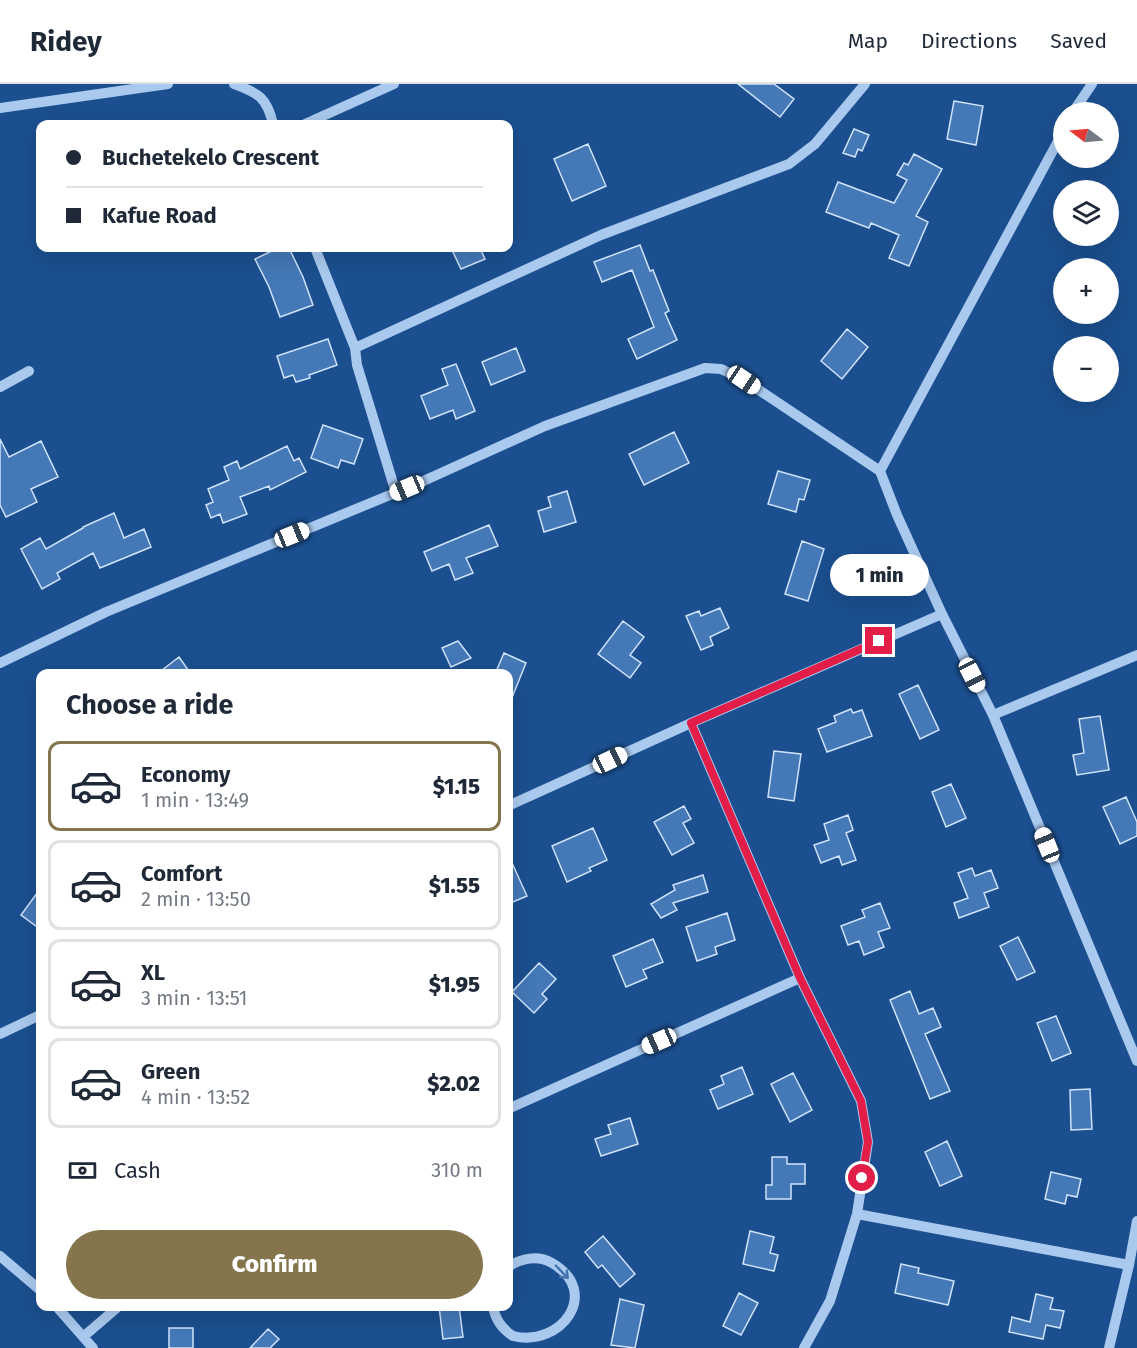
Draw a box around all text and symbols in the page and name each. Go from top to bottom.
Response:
text: Ridey [30,25,102,58]
text: Map [848,28,888,54]
text: Directions [921,28,1017,54]
text: Saved [1050,28,1107,54]
north arrow [1053,102,1119,168]
map controls [1053,102,1119,402]
text: Buchetekelo Crescent [102,144,319,171]
button: layers [1053,180,1119,246]
text: Kafue Road [102,202,217,229]
button: + [1053,258,1119,324]
button: − [1053,336,1119,402]
car [724,362,764,398]
car [387,473,427,503]
car [272,520,312,550]
callout: 1 min [830,554,928,596]
text: 1 min [856,563,903,587]
route end [865,627,892,654]
car [956,655,988,695]
text: Choose a ride [66,689,233,721]
car [590,744,630,776]
icon: car [69,759,123,813]
text: Economy [141,761,230,788]
text: $1.15 [433,773,480,800]
text: 1 min · 13:49 [141,788,249,812]
car [1032,825,1062,865]
icon: car [69,858,123,912]
text: Comfort [141,860,222,887]
text: $1.55 [429,872,480,899]
text: 2 min · 13:50 [141,887,251,911]
icon: car [69,957,123,1011]
text: XL [141,959,165,986]
text: $1.95 [429,971,480,998]
text: 3 min · 13:51 [141,986,247,1010]
car [639,1025,679,1057]
icon: car [69,1056,123,1110]
text: Green [141,1058,200,1085]
text: $2.02 [427,1070,480,1097]
text: 4 min · 13:52 [141,1085,250,1109]
icon: cash [66,1154,99,1187]
text: Cash [114,1157,161,1184]
text: 310 m [431,1158,483,1182]
route start [848,1164,875,1191]
button: Confirm [66,1230,483,1299]
one-way arrow [555,1265,570,1279]

